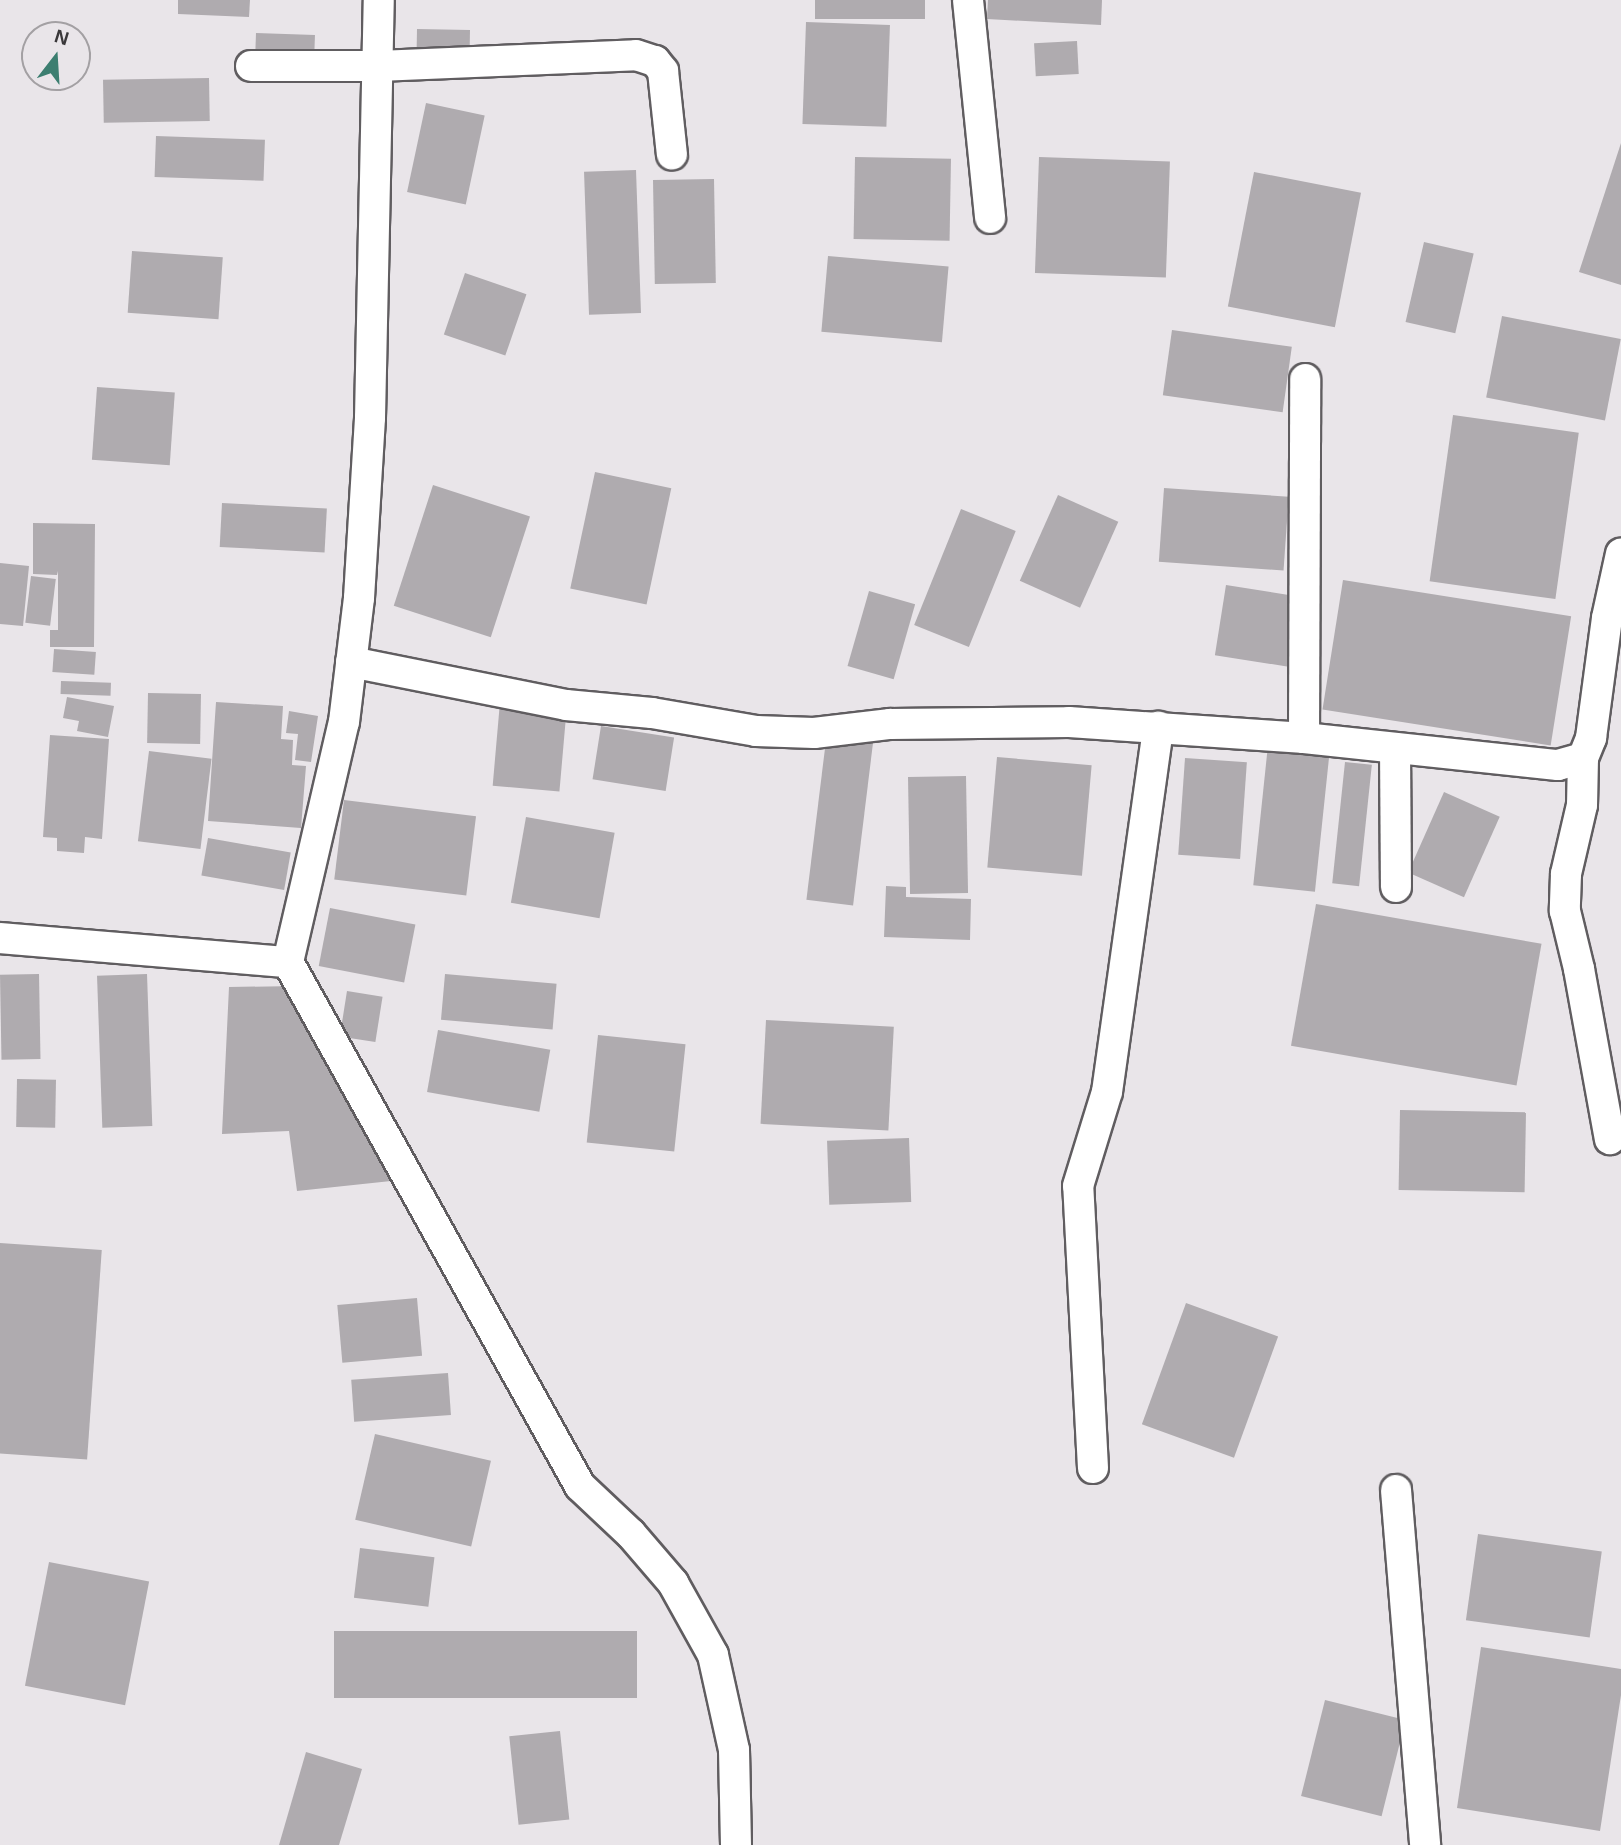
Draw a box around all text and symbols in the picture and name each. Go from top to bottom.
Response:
north arrow [21,21,91,91]
text: N [52,25,71,49]

